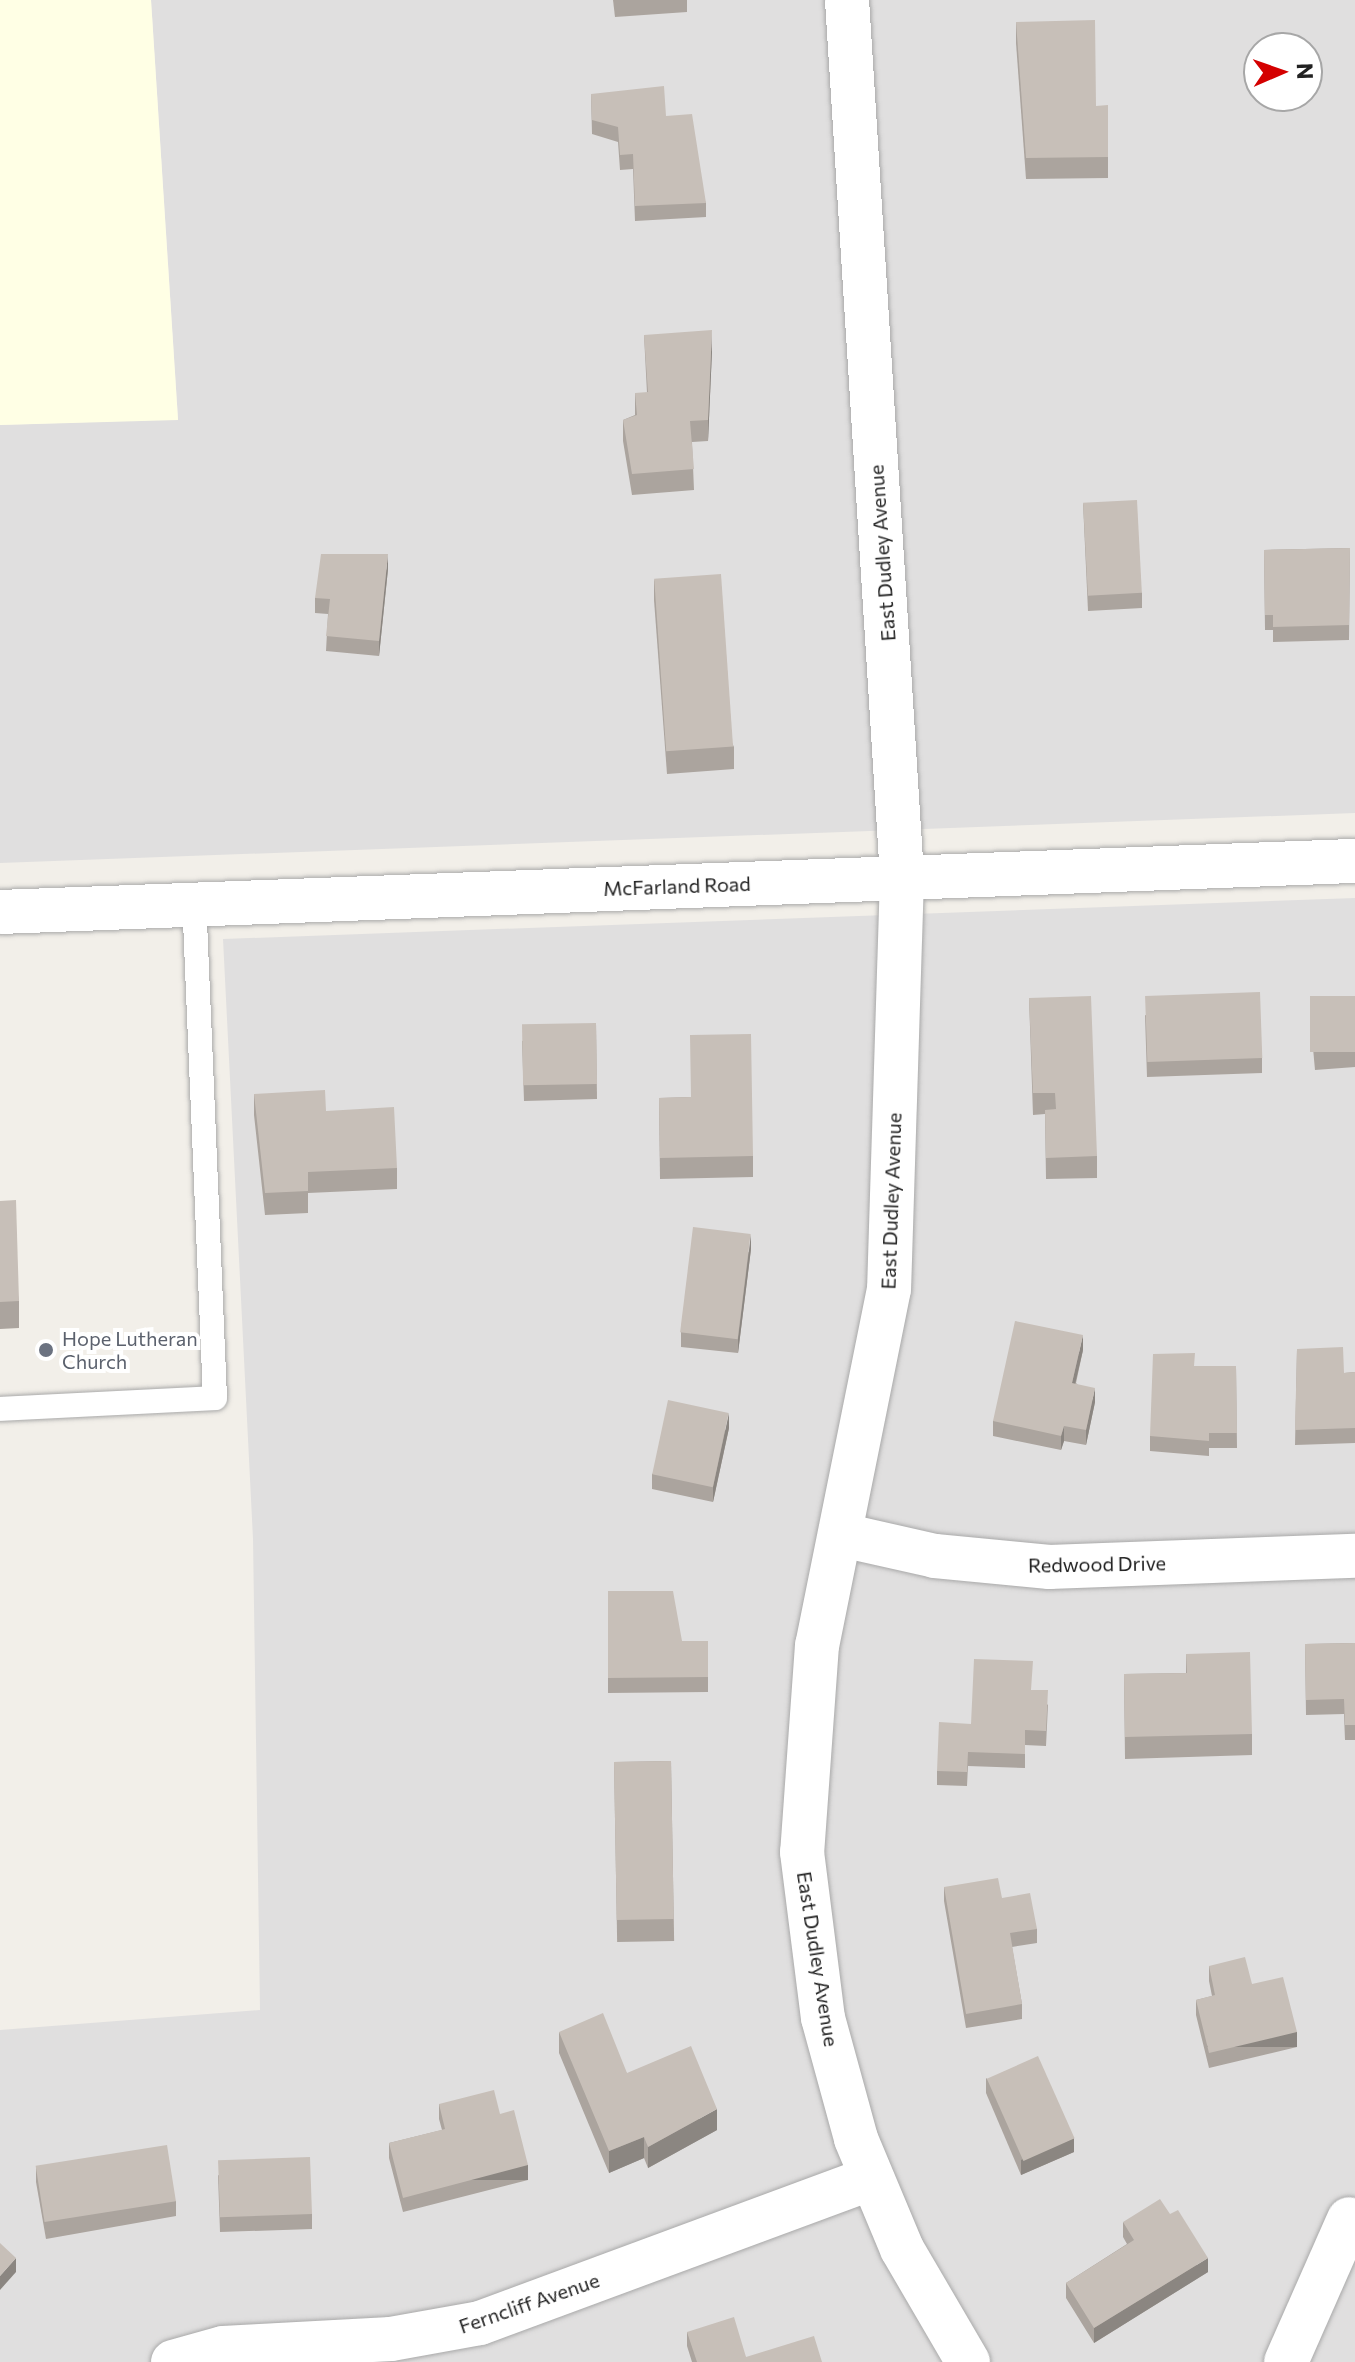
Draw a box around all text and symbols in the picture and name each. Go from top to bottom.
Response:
north arrow [1243,32,1323,112]
text: N [1292,62,1319,80]
street label: East Dudley Avenue [864,464,900,642]
street label: McFarland Road [603,871,751,901]
street label: East Dudley Avenue [876,1112,906,1290]
place label: Hope Lutheran Church [62,1326,198,1373]
marker: Hope Lutheran Church [37,1341,55,1359]
street label: Redwood Drive [1028,1551,1166,1577]
street label: East Dudley Avenue [792,1870,844,2048]
street label: Ferncliff Avenue [456,2268,602,2338]

